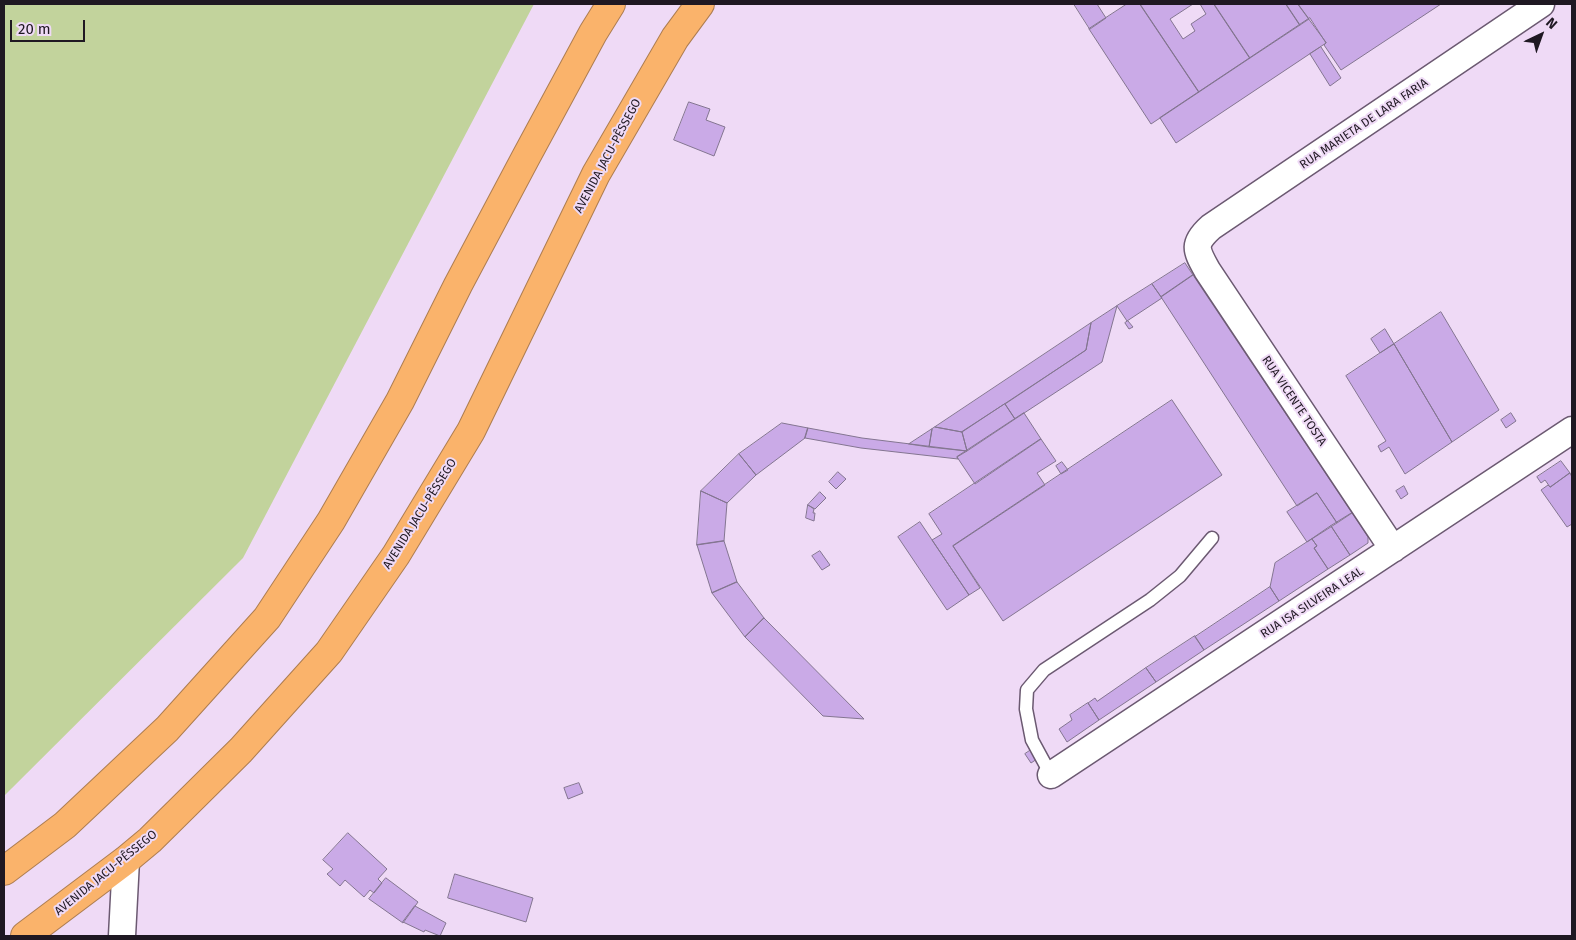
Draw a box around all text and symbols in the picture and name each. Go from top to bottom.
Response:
scale bar [12,10,88,42]
north arrow [1516,10,1566,60]
text: N [1542,14,1561,33]
text: 20 m [18,20,51,38]
street label: RUA MARIETA DE LARA FARIA [1297,76,1431,172]
street label: AVENIDA JACU-PÊSSEGO [572,96,644,216]
street label: RUA VICENTE TOSTA [1259,353,1329,449]
street label: AVENIDA JACU-PÊSSEGO [380,456,460,572]
street label: RUA ISA SILVEIRA LEAL [1258,564,1366,642]
street label: AVENIDA JACU-PÊSSEGO [52,827,160,919]

